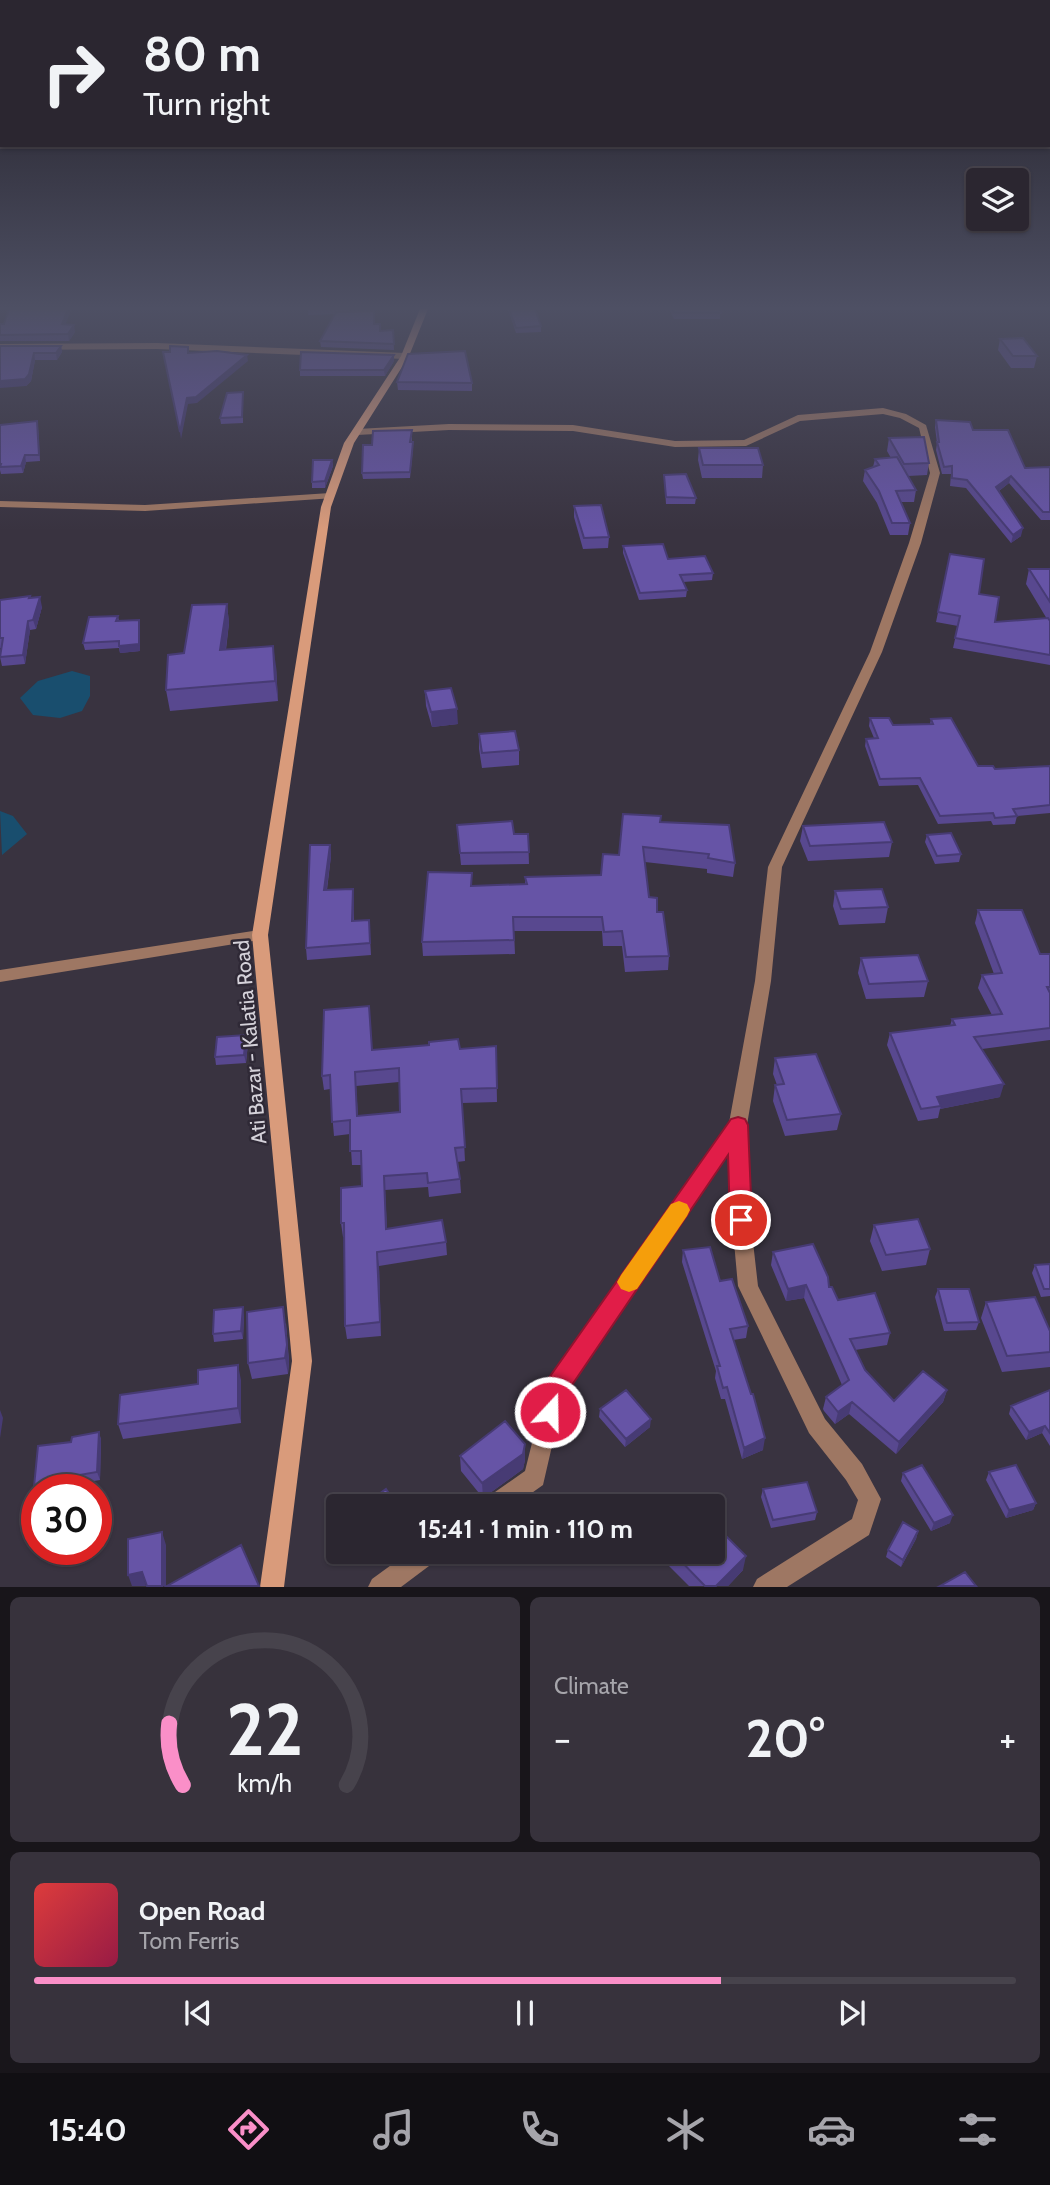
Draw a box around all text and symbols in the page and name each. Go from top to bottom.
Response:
text: 80 m [143,24,261,83]
icon: right [28,28,119,119]
text: Turn right [143,84,270,123]
map controls [966,168,1029,231]
button: layers [966,168,1029,231]
street label: Ati Bazar - Kalatia Road [229,939,271,1145]
pin [711,1190,771,1250]
icon: arrive [722,1201,760,1239]
position arrow [513,1375,587,1449]
speed limit sign: 30 [21,1474,112,1565]
text: 15:41 · 1 min · 110 m [418,1513,633,1545]
text: Climate [554,1672,629,1700]
text: 22 [226,1686,304,1774]
text: 20° [745,1707,825,1770]
text: − [554,1715,571,1762]
text: + [999,1715,1016,1762]
text: km/h [238,1768,292,1798]
text: Open Road [139,1895,265,1927]
text: Tom Ferris [139,1927,239,1955]
icon: previous [179,1994,217,2032]
icon: pause [506,1994,544,2032]
icon: next [833,1994,871,2032]
icon: directions [224,2105,273,2154]
icon: music [369,2105,418,2154]
icon: phone [515,2105,564,2154]
icon: climate [661,2105,710,2154]
icon: car [807,2105,856,2154]
icon: filters [953,2105,1002,2154]
text: 15:40 [48,2110,127,2149]

